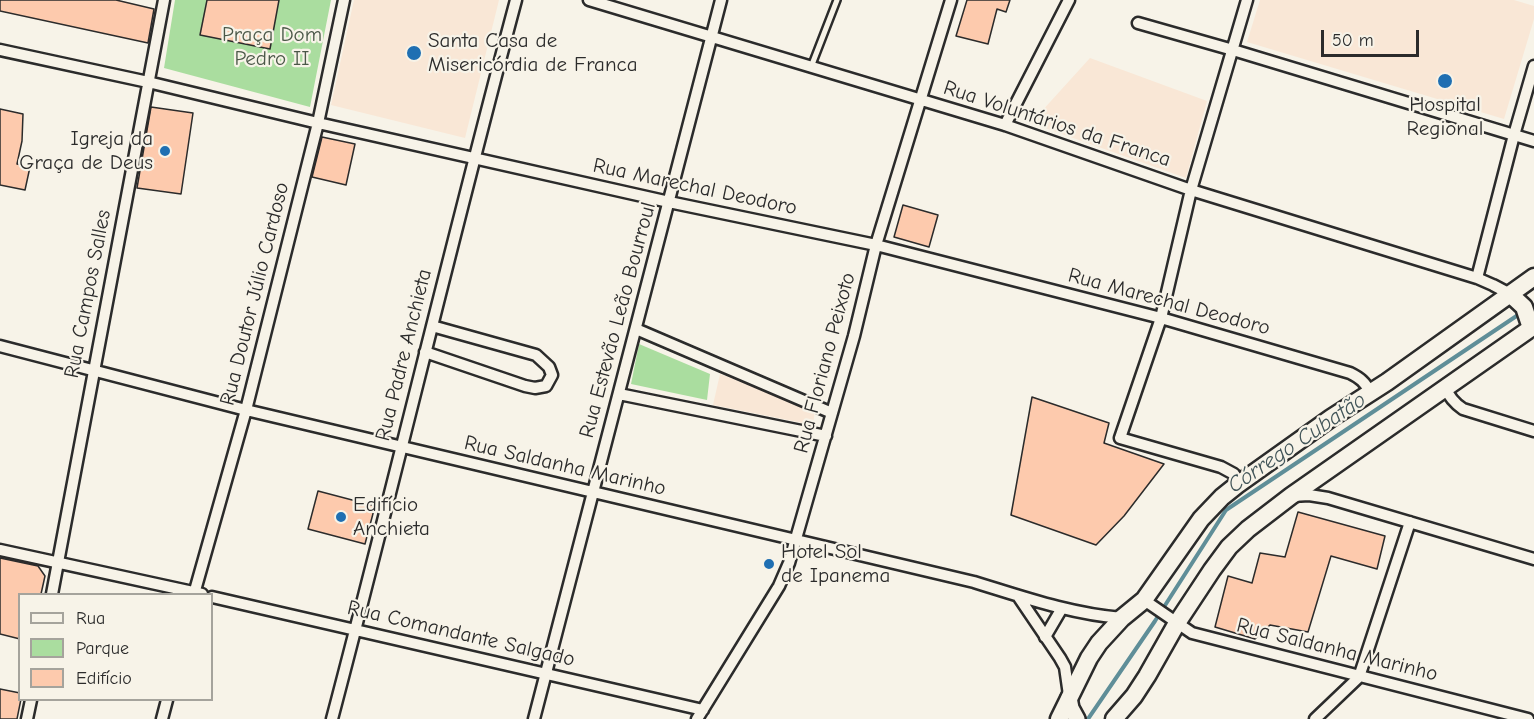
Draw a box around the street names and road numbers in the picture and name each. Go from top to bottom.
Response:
street label: Rua Voluntários da Franca [940,75,1174,173]
street label: Rua Marechal Deodoro [591,153,799,221]
street label: Rua Doutor Júlio Cardoso [215,180,295,408]
street label: Rua Estevão Leão Bourroul [574,199,662,441]
street label: Rua Campos Salles [59,208,117,380]
street label: Rua Marechal Deodoro [1065,263,1273,341]
street label: Rua Padre Anchieta [370,267,438,443]
street label: Rua Floriano Peixoto [789,270,861,456]
street label: Rua Saldanha Marinho [462,431,668,501]
street label: Rua Comandante Salgado [345,596,577,672]
street label: Rua Saldanha Marinho [1234,613,1440,687]

